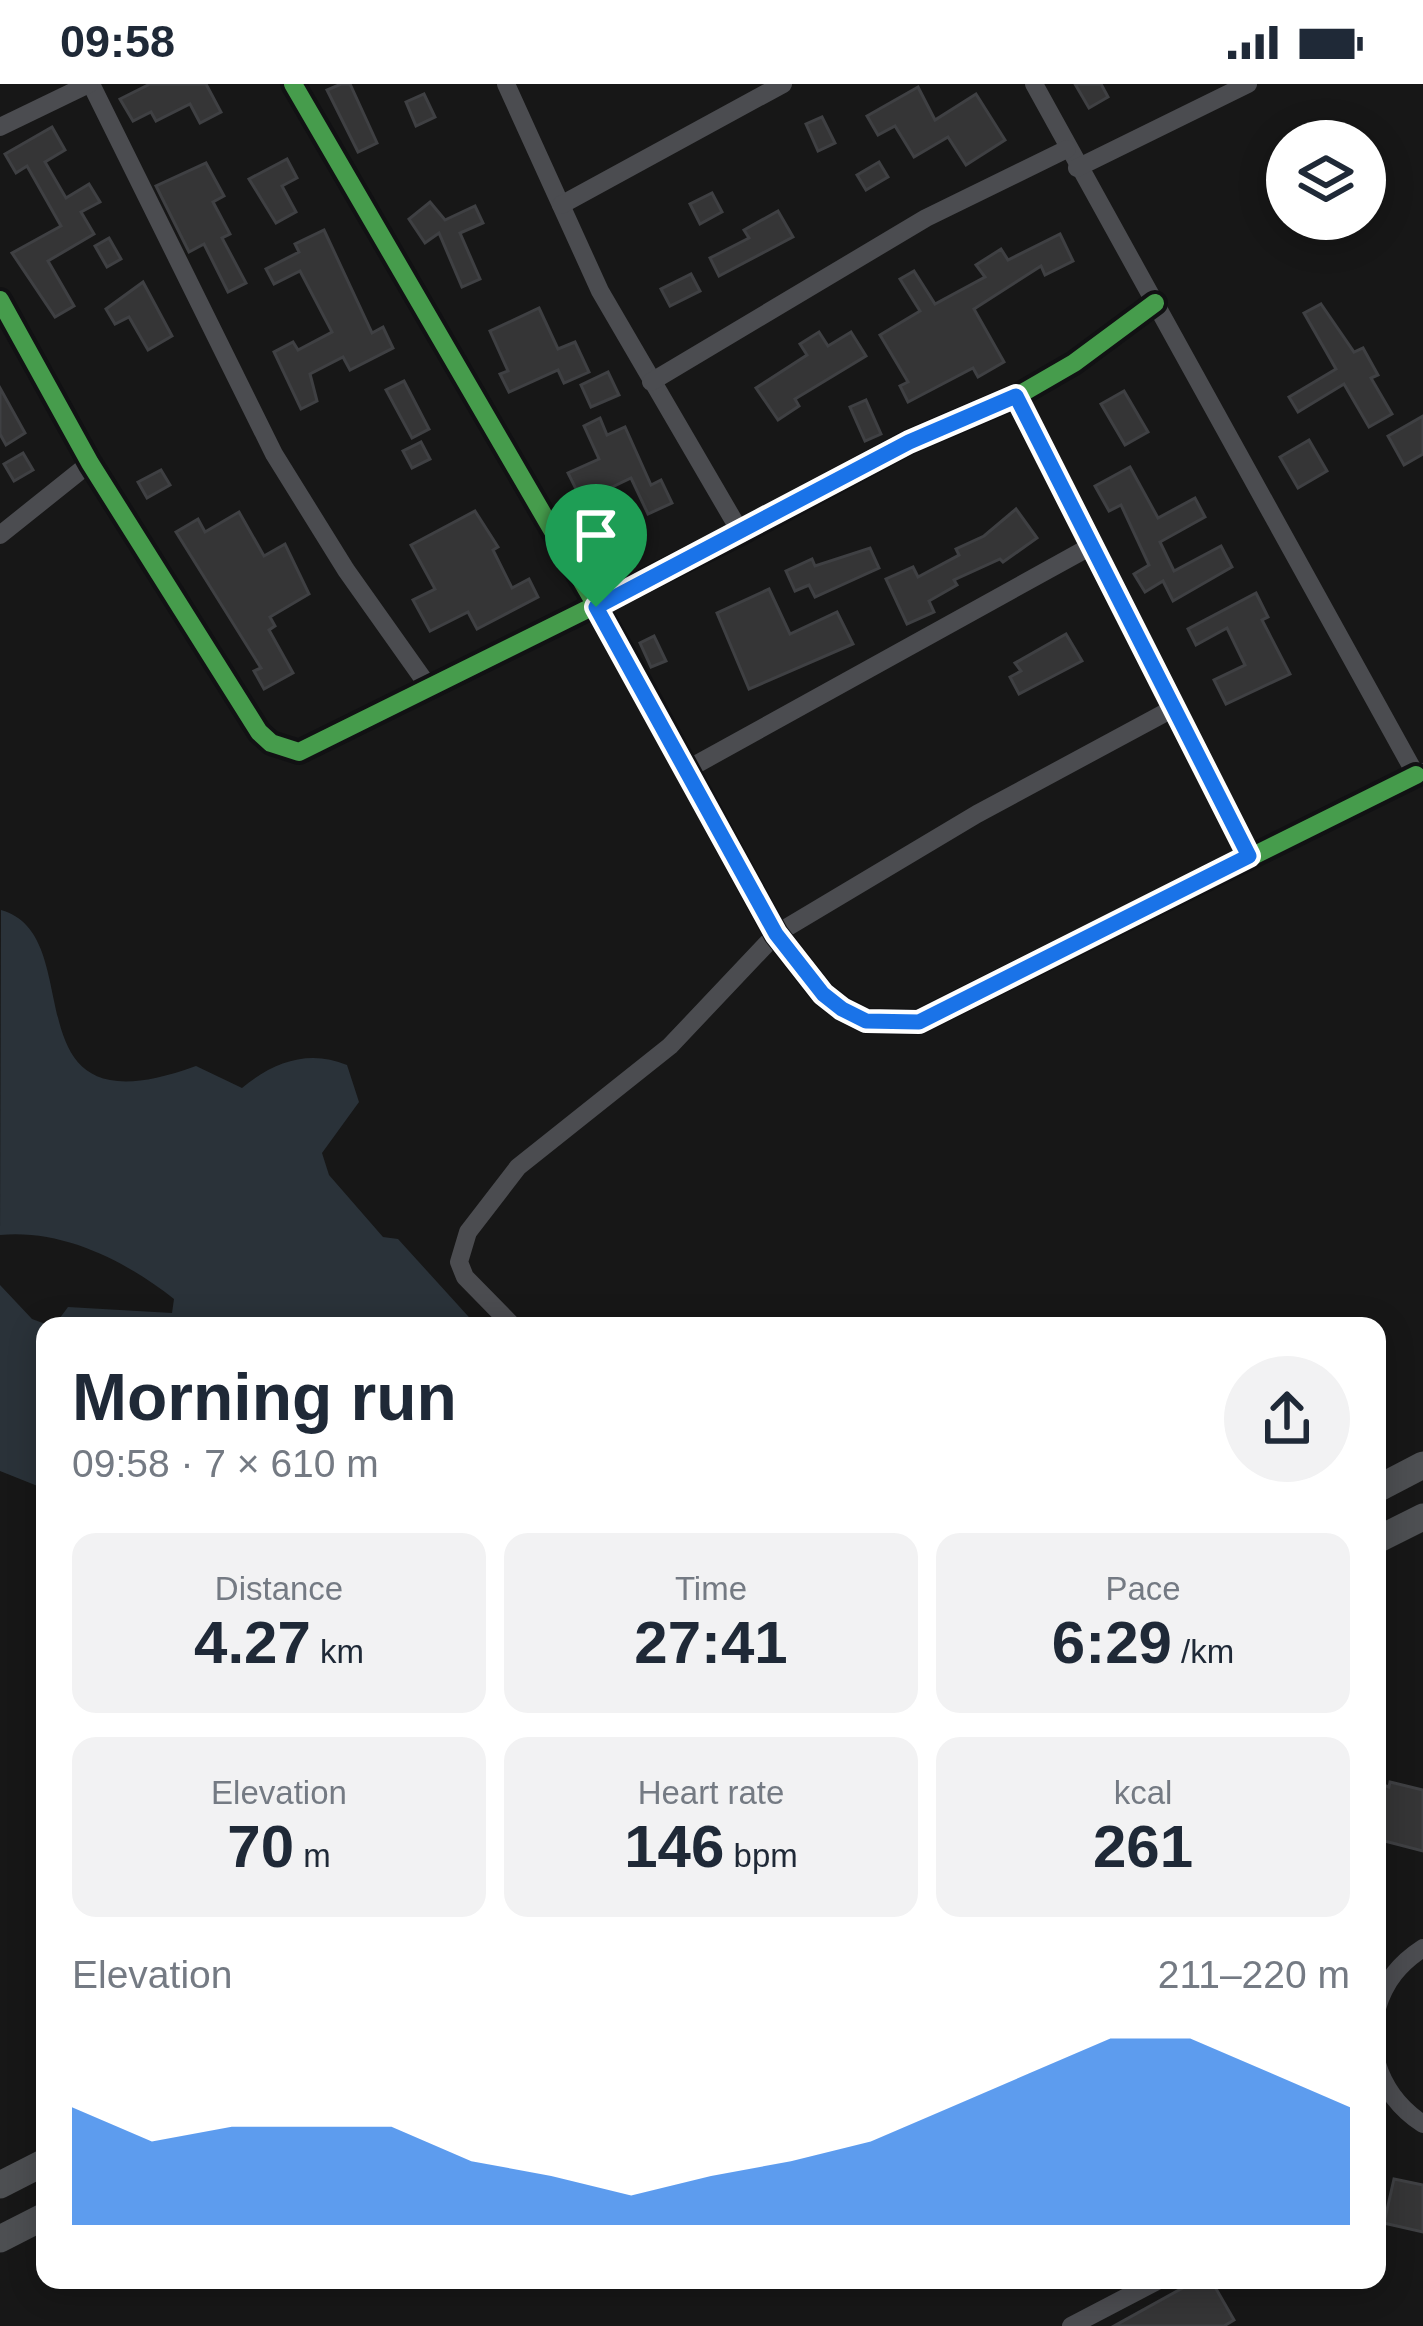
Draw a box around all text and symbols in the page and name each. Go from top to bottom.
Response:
text: 09:58 [60,16,175,67]
map controls [1266,120,1386,240]
button: layers [1266,120,1386,240]
pin [545,484,647,607]
icon: arrive [563,502,629,568]
button: share [1224,1356,1350,1482]
text: Morning run [72,1360,457,1434]
text: 09:58 · 7 × 610 m [72,1442,379,1485]
text: Distance [215,1570,343,1607]
text: Time [675,1570,747,1607]
text: Pace [1105,1570,1181,1607]
text: 4.27 [194,1609,311,1676]
text: 27:41 [634,1609,788,1676]
text: 6:29 [1052,1609,1172,1676]
text: km [311,1633,364,1670]
text: /km [1172,1633,1234,1670]
text: Elevation [211,1774,347,1811]
text: Heart rate [638,1774,784,1811]
text: kcal [1114,1774,1172,1811]
text: 70 [227,1813,294,1880]
text: 146 [624,1813,724,1880]
text: 261 [1093,1813,1193,1880]
text: m [294,1837,331,1874]
text: bpm [724,1837,798,1874]
text: Elevation [72,1953,232,1996]
text: 211–220 m [1158,1953,1350,1996]

